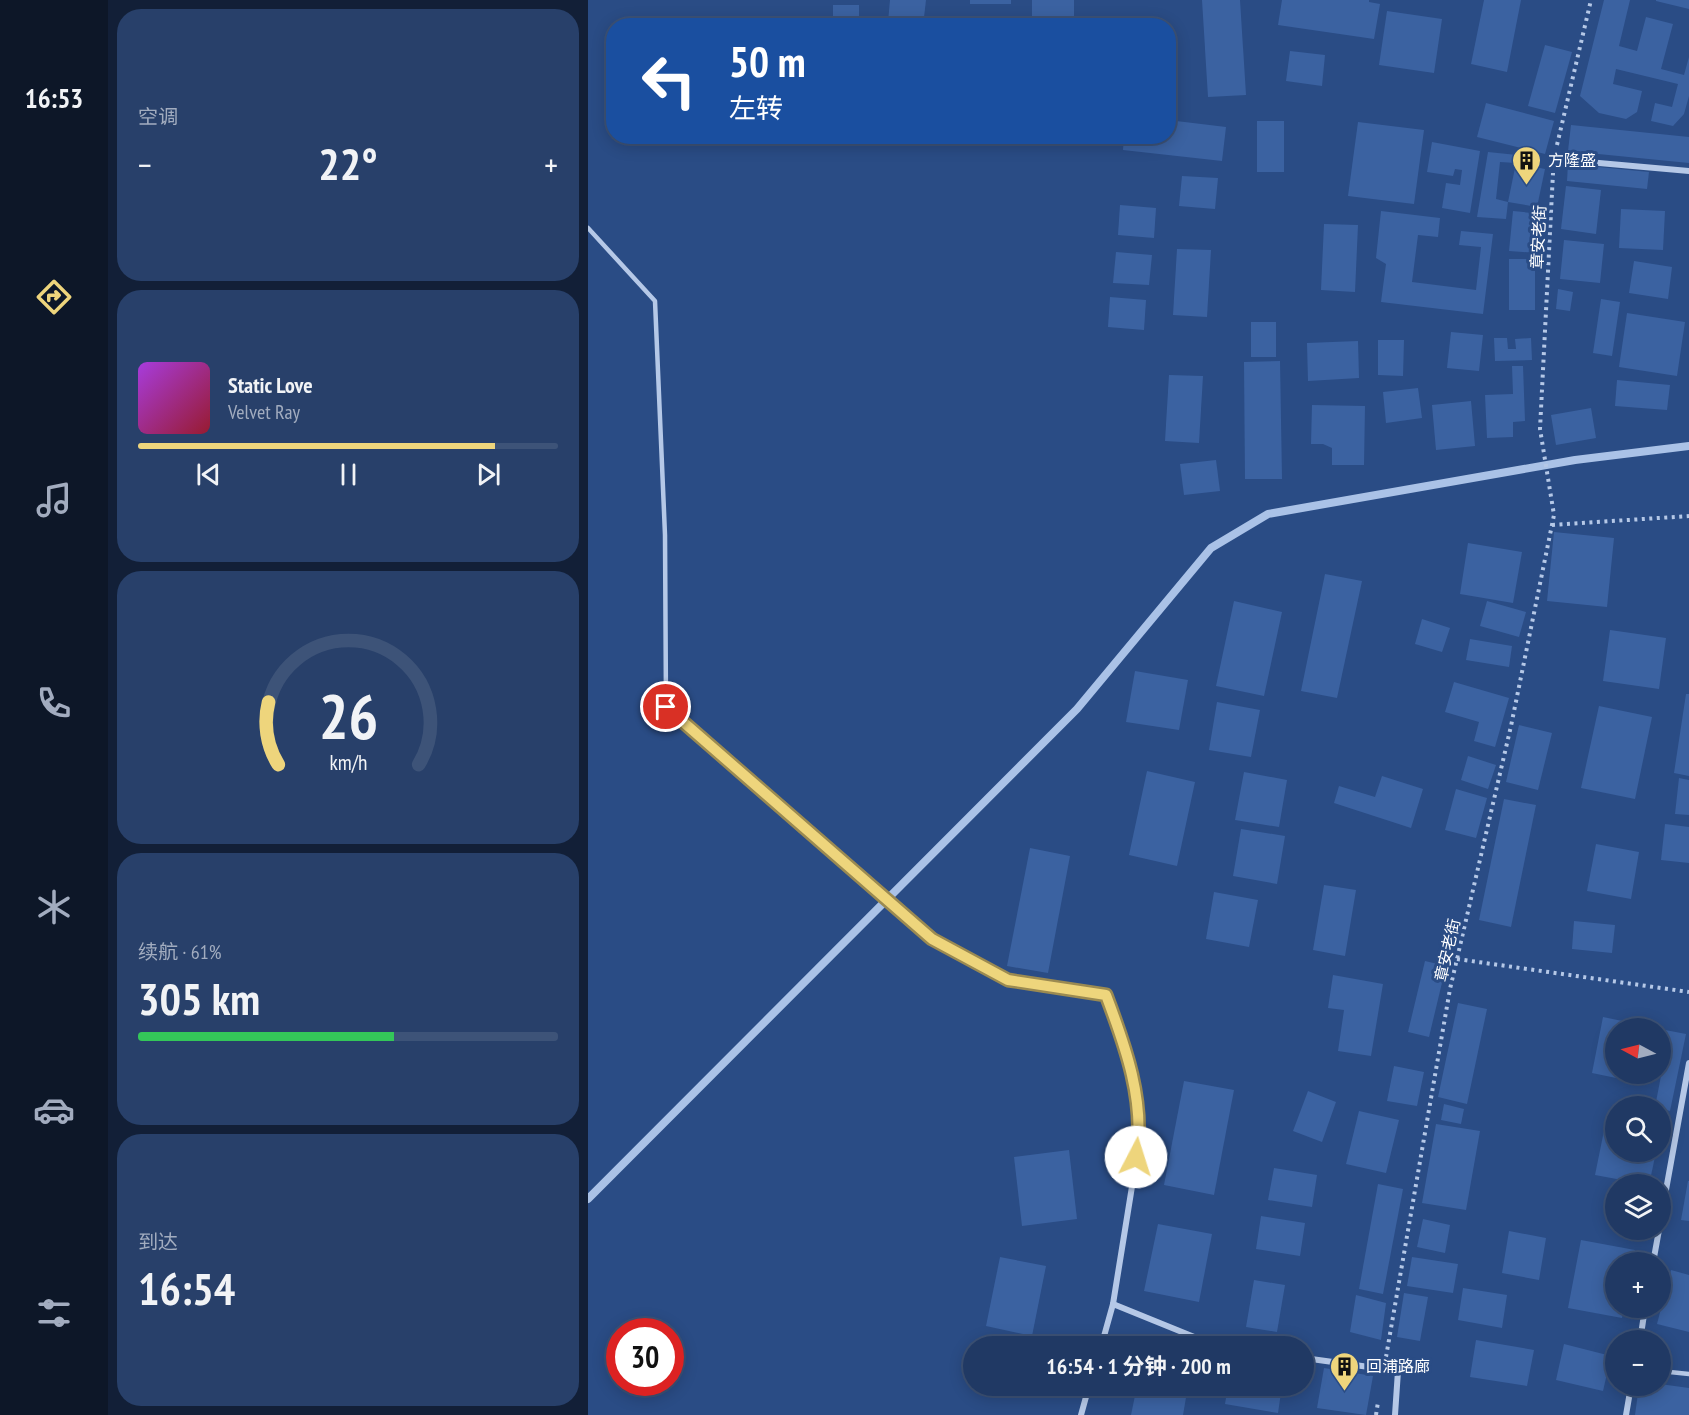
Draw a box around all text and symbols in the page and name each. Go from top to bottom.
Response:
text: 50 m [729,34,806,89]
icon: left [630,42,708,120]
text: 16:53 [25,81,83,115]
text: 左转 [729,91,783,125]
text: 空调 [138,104,178,130]
text: 22° [318,134,378,192]
text: − [138,143,152,186]
text: + [544,143,558,186]
building icon: 方隆盛 [1511,144,1543,186]
place label: 方隆盛 [1548,150,1596,170]
street label: 章安老街 [1526,205,1550,269]
icon: directions [33,276,75,318]
text: Static Love [228,371,313,399]
text: Velvet Ray [228,399,300,425]
icon: previous [192,458,225,491]
icon: pause [332,458,365,491]
icon: next [472,458,505,491]
icon: music [33,479,75,521]
text: 26 [318,675,378,756]
pin [640,681,691,732]
icon: phone [33,682,75,724]
icon: arrive [649,690,682,723]
text: km/h [329,748,367,776]
icon: climate [33,886,75,928]
street label: 章安老街 [1430,917,1464,983]
text: 续航 · 61% [138,939,221,965]
text: 305 km [138,969,260,1027]
north arrow [1605,1018,1671,1084]
map controls [1605,1018,1671,1396]
icon: car [33,1089,75,1131]
button: search [1605,1096,1671,1162]
position arrow [1104,1125,1168,1189]
button: layers [1605,1174,1671,1240]
text: 到达 [138,1229,178,1255]
button: + [1605,1252,1671,1318]
text: 16:54 [138,1259,235,1317]
icon: filters [33,1292,75,1334]
speed limit sign: 30 [606,1318,684,1396]
button: − [1605,1330,1671,1396]
building icon: 回浦路廊 [1329,1350,1361,1392]
text: 16:54 · 1 分钟 · 200 m [1046,1352,1231,1380]
place label: 回浦路廊 [1366,1356,1430,1376]

